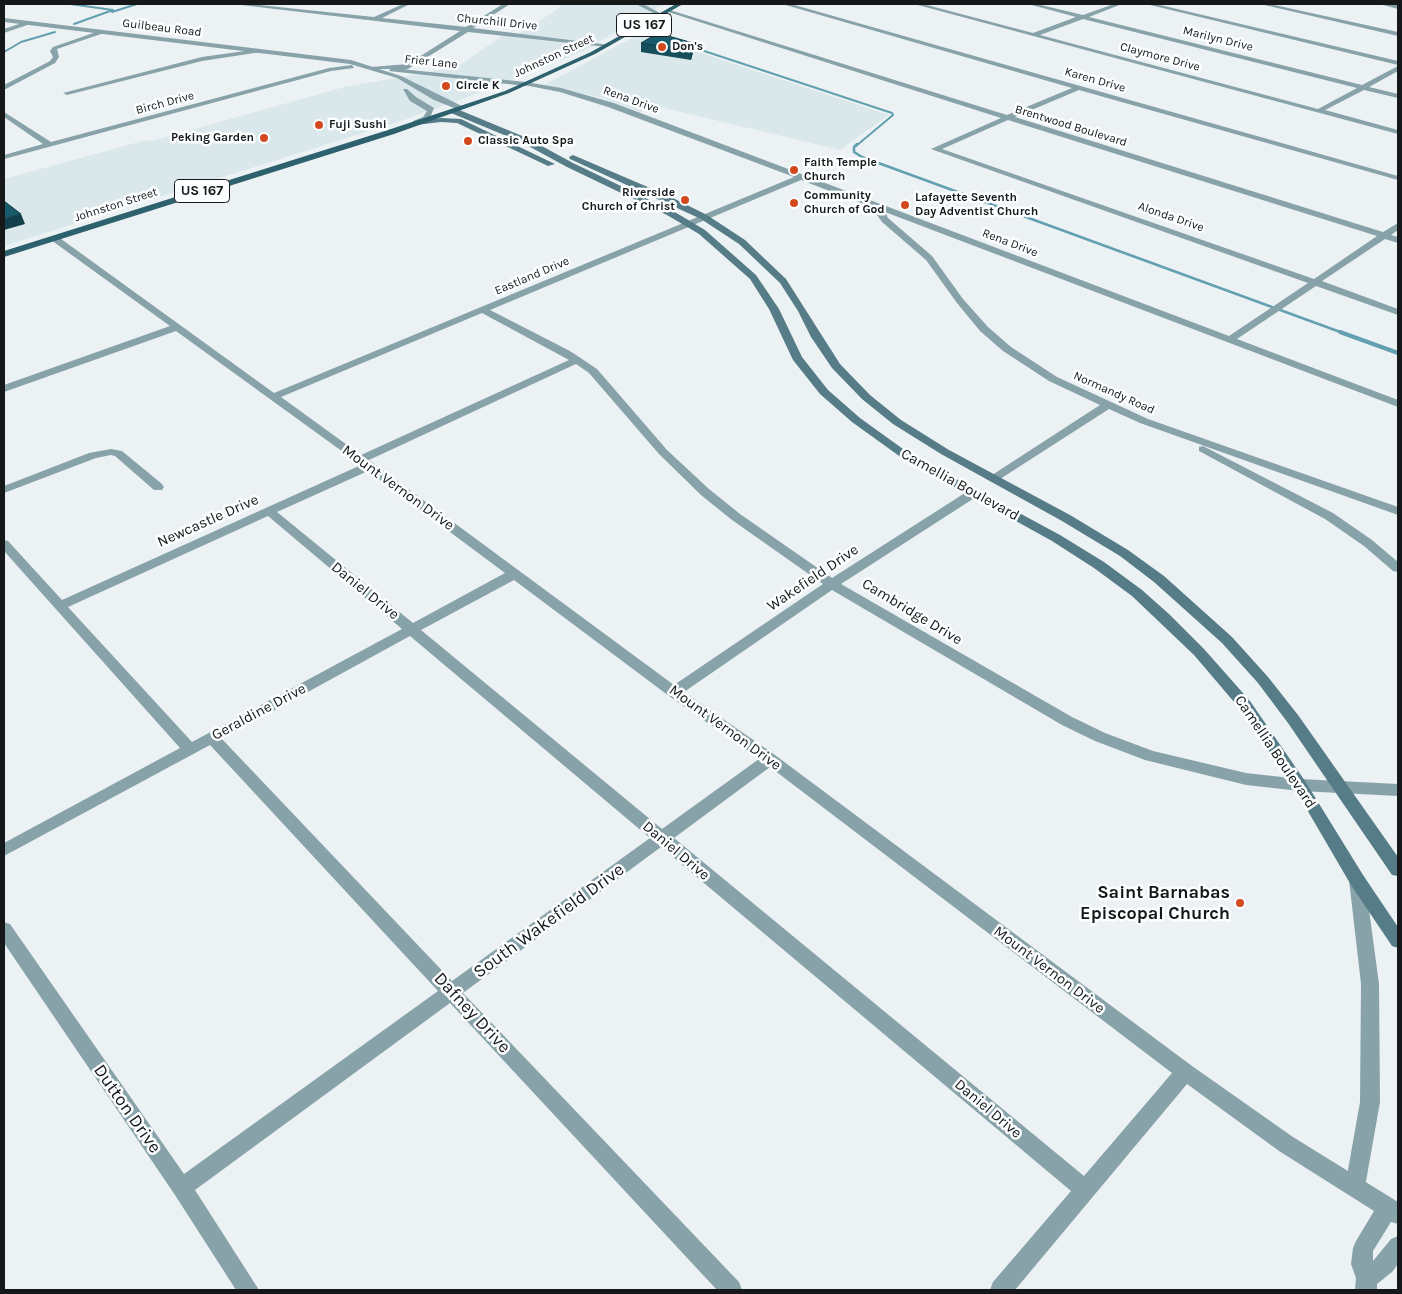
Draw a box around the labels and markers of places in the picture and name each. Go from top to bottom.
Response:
place label: Don's [672,40,703,54]
marker: Don's [656,41,668,53]
place label: Circle K [456,79,499,93]
marker: Circle K [440,80,452,92]
place label: Fuji Sushi [329,118,387,132]
marker: Fuji Sushi [313,119,325,131]
place label: Peking Garden [171,131,254,145]
marker: Peking Garden [258,132,270,144]
place label: Classic Auto Spa [478,134,574,148]
marker: Classic Auto Spa [462,135,474,147]
place label: Faith Temple Church [804,156,877,184]
marker: Faith Temple Church [788,164,800,176]
place label: Riverside Church of Christ [582,186,675,214]
place label: Community Church of God [804,189,885,217]
place label: Lafayette Seventh Day Adventist Church [915,191,1038,219]
marker: Riverside Church of Christ [679,194,691,206]
marker: Community Church of God [788,197,800,209]
marker: Lafayette Seventh Day Adventist Church [899,199,911,211]
place label: Saint Barnabas Episcopal Church [1080,882,1230,924]
marker: Saint Barnabas Episcopal Church [1234,897,1246,909]

